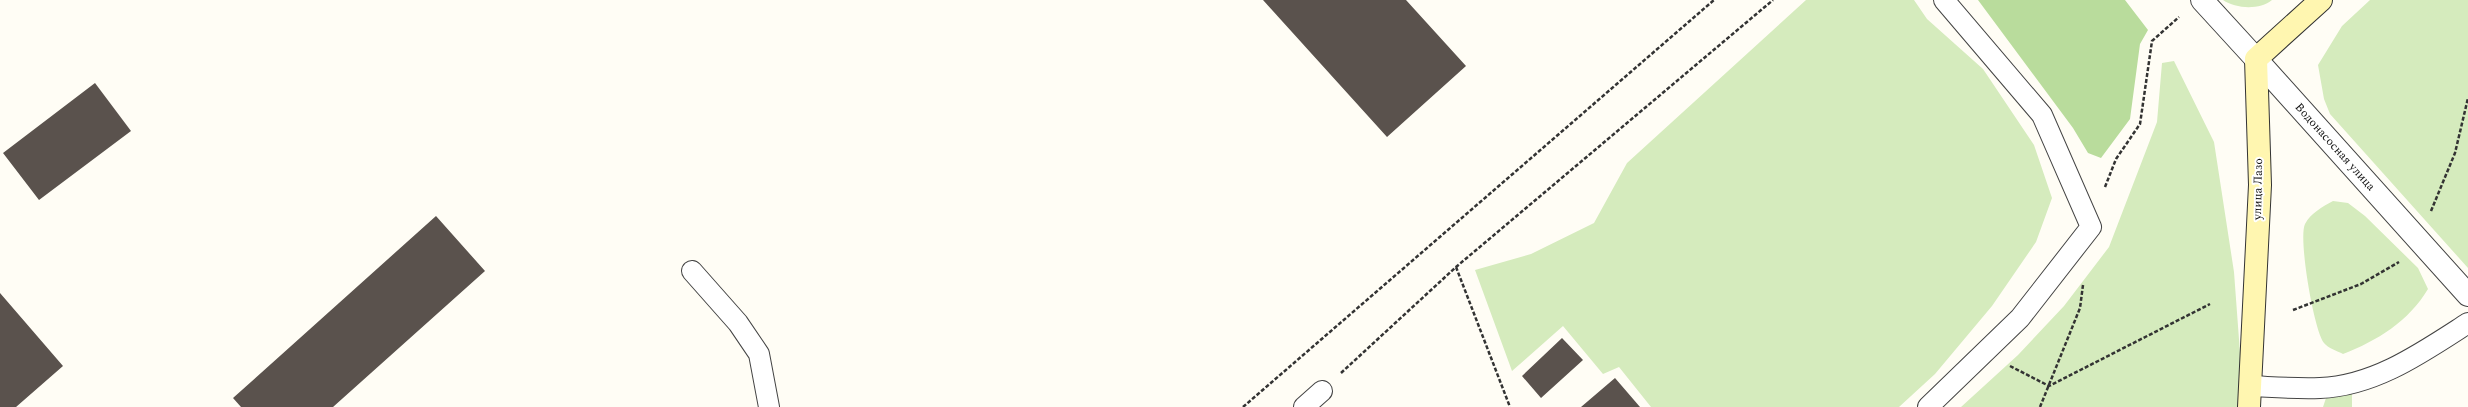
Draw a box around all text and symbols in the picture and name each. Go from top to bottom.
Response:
street label: Водонасосная улица [2290,99,2380,195]
street label: улица Лазо [2248,158,2268,221]

